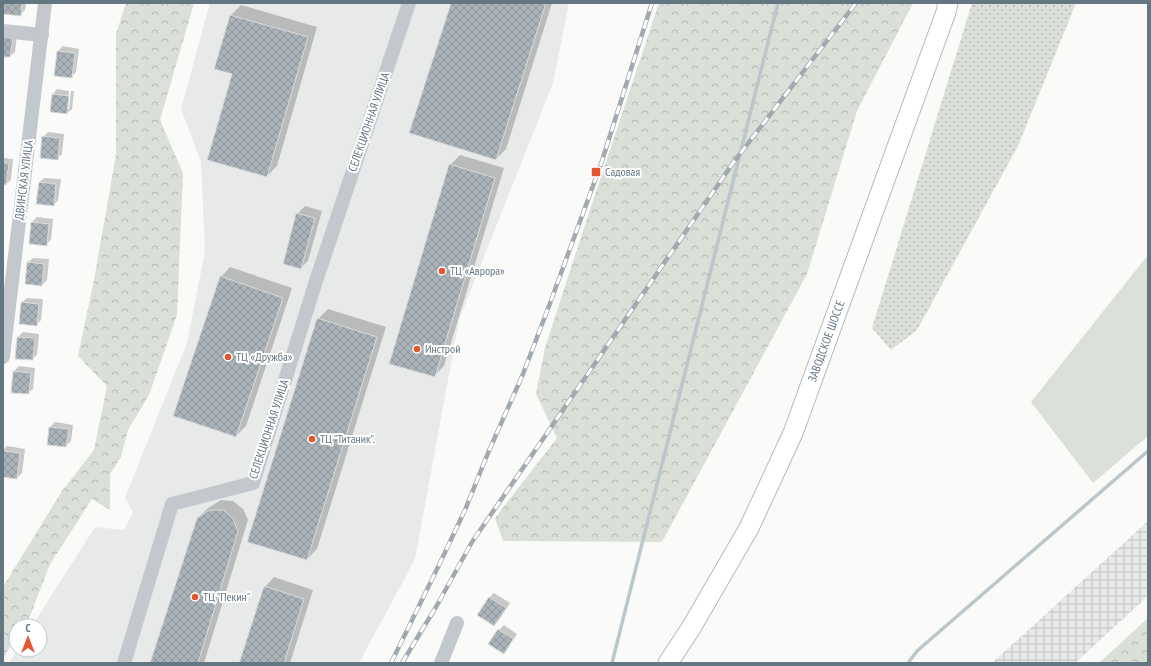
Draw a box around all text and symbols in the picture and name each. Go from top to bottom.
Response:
street label: СЕЛЕКЦИОННАЯ УЛИЦА [345,70,393,173]
street label: ДВИНСКАЯ УЛИЦА [11,139,36,221]
place label: Садовая [605,164,640,179]
marker: Садовая [590,166,602,178]
place label: ТЦ «Аврора» [450,263,505,278]
marker: ТЦ «Аврора» [437,266,447,276]
street label: ЗАВОДСКОЕ ШОССЕ [804,298,848,384]
place label: Инстрой [425,341,460,356]
marker: Инстрой [412,344,422,354]
place label: ТЦ «Дружба» [236,349,293,364]
marker: ТЦ «Дружба» [223,352,233,362]
street label: СЕЛЕКЦИОННАЯ УЛИЦА [245,377,292,481]
place label: ТЦ "Титаник". [320,431,375,446]
marker: ТЦ "Титаник". [307,434,317,444]
place label: ТЦ "Пекин" [203,589,250,604]
marker: ТЦ "Пекин" [190,592,200,602]
north arrow [8,618,48,658]
text: С [25,621,31,635]

